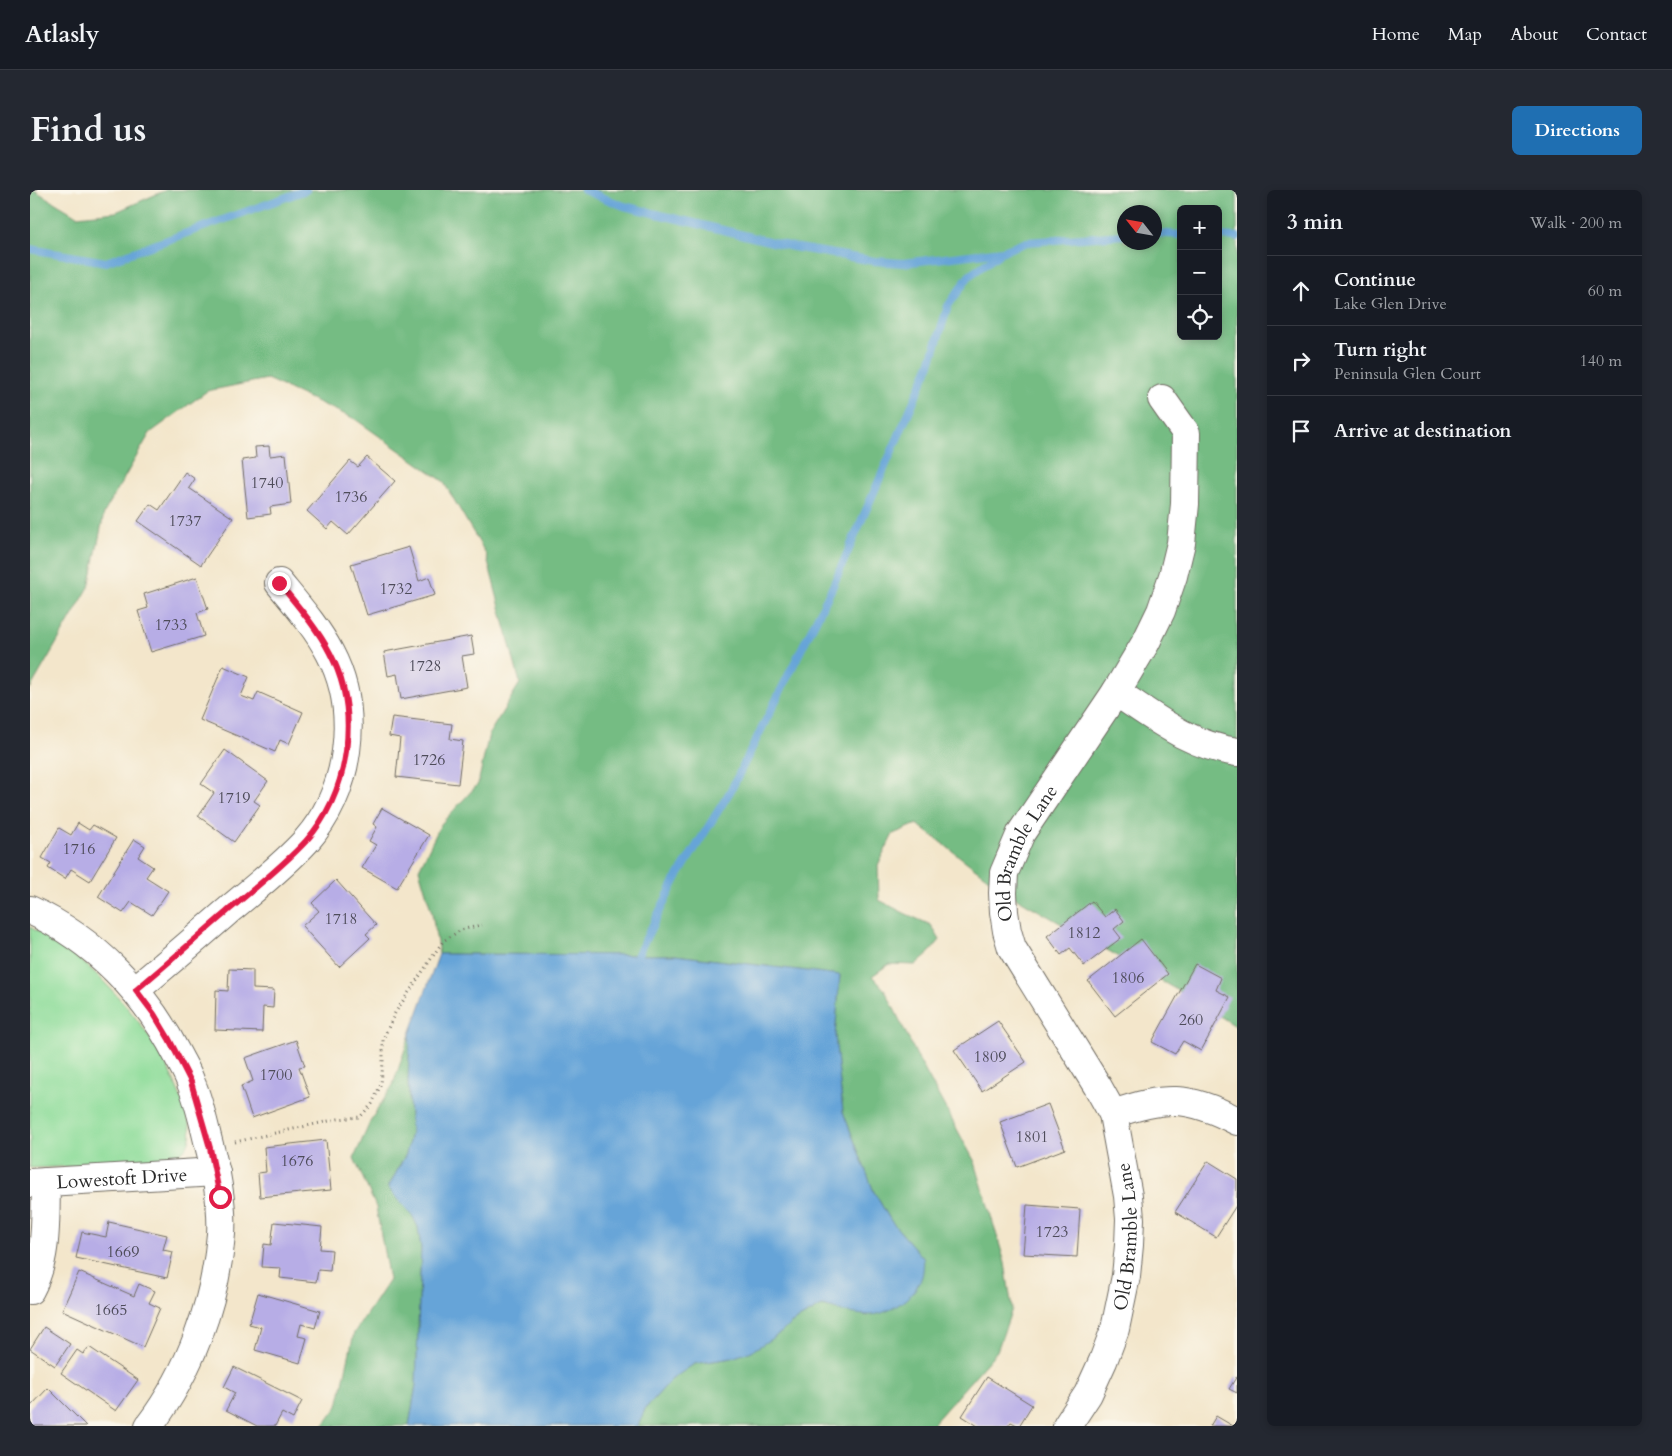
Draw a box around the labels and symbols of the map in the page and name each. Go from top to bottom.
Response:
north arrow [1117,205,1162,250]
house number: 1740 [251,472,283,494]
house number: 1736 [335,486,367,508]
house number: 1737 [169,510,201,532]
route end [268,572,291,595]
house number: 1732 [380,578,412,600]
house number: 1733 [155,614,187,636]
house number: 1728 [409,655,441,677]
house number: 1726 [413,749,445,771]
street label: Old Bramble Lane [991,780,1064,924]
house number: 1719 [218,787,250,809]
house number: 1716 [63,838,95,860]
house number: 1718 [325,908,357,930]
house number: 1812 [1068,922,1100,944]
house number: 1806 [1112,967,1144,989]
house number: 260 [1179,1009,1203,1031]
house number: 1809 [974,1046,1006,1068]
house number: 1700 [260,1064,292,1086]
house number: 1801 [1016,1126,1048,1148]
house number: 1676 [281,1150,313,1172]
street label: Old Bramble Lane [1107,1161,1144,1313]
street label: Lowestoft Drive [56,1162,188,1195]
route start [209,1186,232,1209]
house number: 1723 [1036,1221,1068,1243]
house number: 1669 [107,1241,139,1263]
house number: 1665 [95,1299,127,1321]

